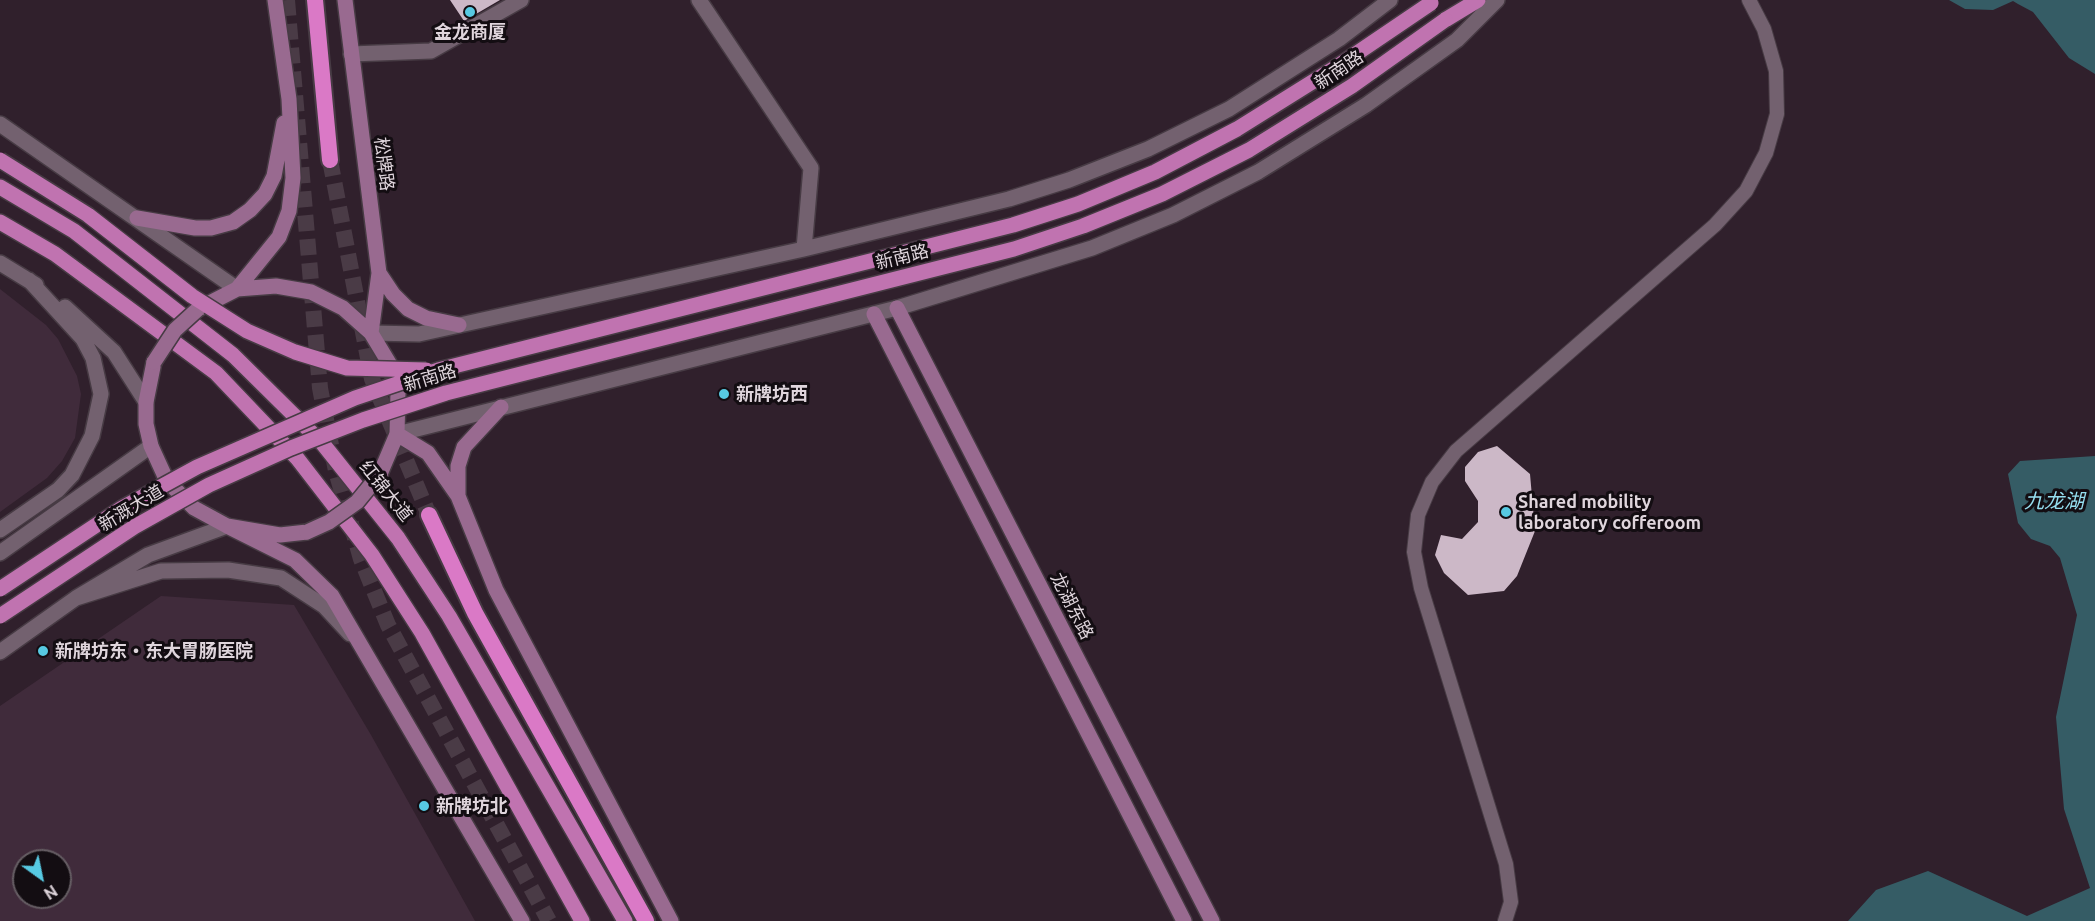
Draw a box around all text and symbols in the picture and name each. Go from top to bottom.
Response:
marker: 金龙商厦 [463,5,477,19]
place label: 金龙商厦 [434,21,506,43]
street label: 新南路 [1311,46,1367,94]
street label: 松牌路 [370,136,398,192]
street label: 新南路 [873,240,931,274]
street label: 新南路 [401,360,459,396]
place label: 新牌坊西 [736,383,808,405]
marker: 新牌坊西 [717,387,731,401]
street label: 红锦大道 [355,456,417,526]
street label: 新溉大道 [95,480,167,536]
water label: 九龙湖 [2024,489,2084,513]
place label: Shared mobility laboratory cofferoom [1518,491,1701,534]
marker: Shared mobility laboratory cofferoom [1499,505,1513,519]
street label: 龙湖东路 [1046,569,1098,643]
place label: 新牌坊东‧东大胃肠医院 [55,640,253,662]
marker: 新牌坊东‧东大胃肠医院 [36,644,50,658]
place label: 新牌坊北 [436,795,508,817]
marker: 新牌坊北 [417,799,431,813]
north arrow [12,849,72,909]
text: N [41,882,61,903]

